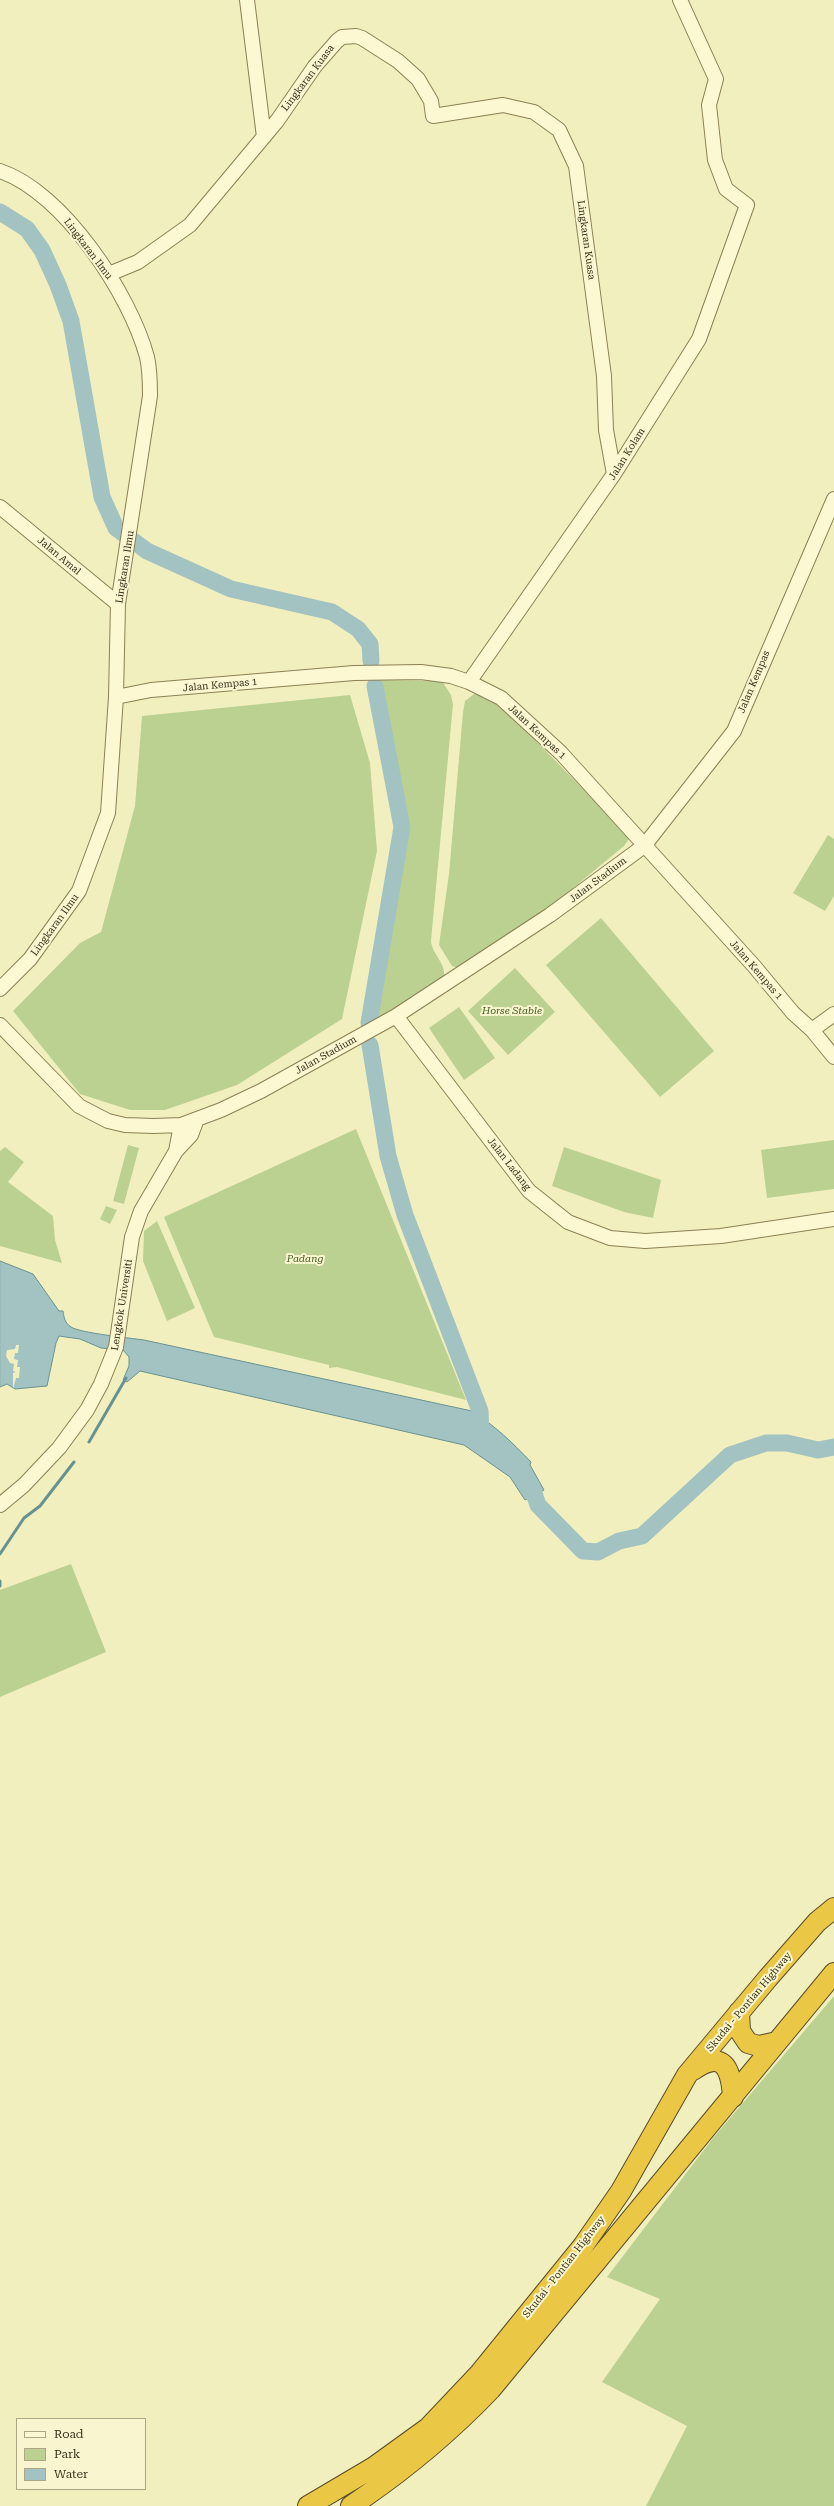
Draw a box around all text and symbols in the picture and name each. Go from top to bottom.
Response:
street label: Lingkaran Kuasa [279,42,337,114]
street label: Lingkaran Kuasa [574,200,598,280]
street label: Lingkaran Ilmu [61,216,115,282]
street label: Jalan Kolam [606,426,648,482]
street label: Lingkaran Ilmu [113,530,137,604]
street label: Jalan Amal [35,534,83,578]
street label: Jalan Kempas [735,649,773,715]
street label: Jalan Kempas 1 [182,676,258,694]
street label: Jalan Kempas 1 [506,702,568,762]
street label: Jalan Stadium [567,855,629,905]
street label: Lingkaran Ilmu [29,892,81,958]
street label: Jalan Kempas 1 [727,938,785,1002]
park label: Horse Stable [482,1005,542,1017]
street label: Jalan Stadium [293,1033,359,1077]
street label: Jalan Ladang [485,1135,533,1193]
park label: Padang [287,1253,323,1265]
street label: Lengkok Universiti [109,1258,135,1352]
street label: Skudai - Pontian Highway [704,1950,794,2054]
street label: Skudai - Pontian Highway [520,2214,608,2320]
legend [16,2418,146,2490]
text: Road [54,2427,83,2441]
text: Park [54,2447,80,2461]
text: Water [54,2467,88,2481]

